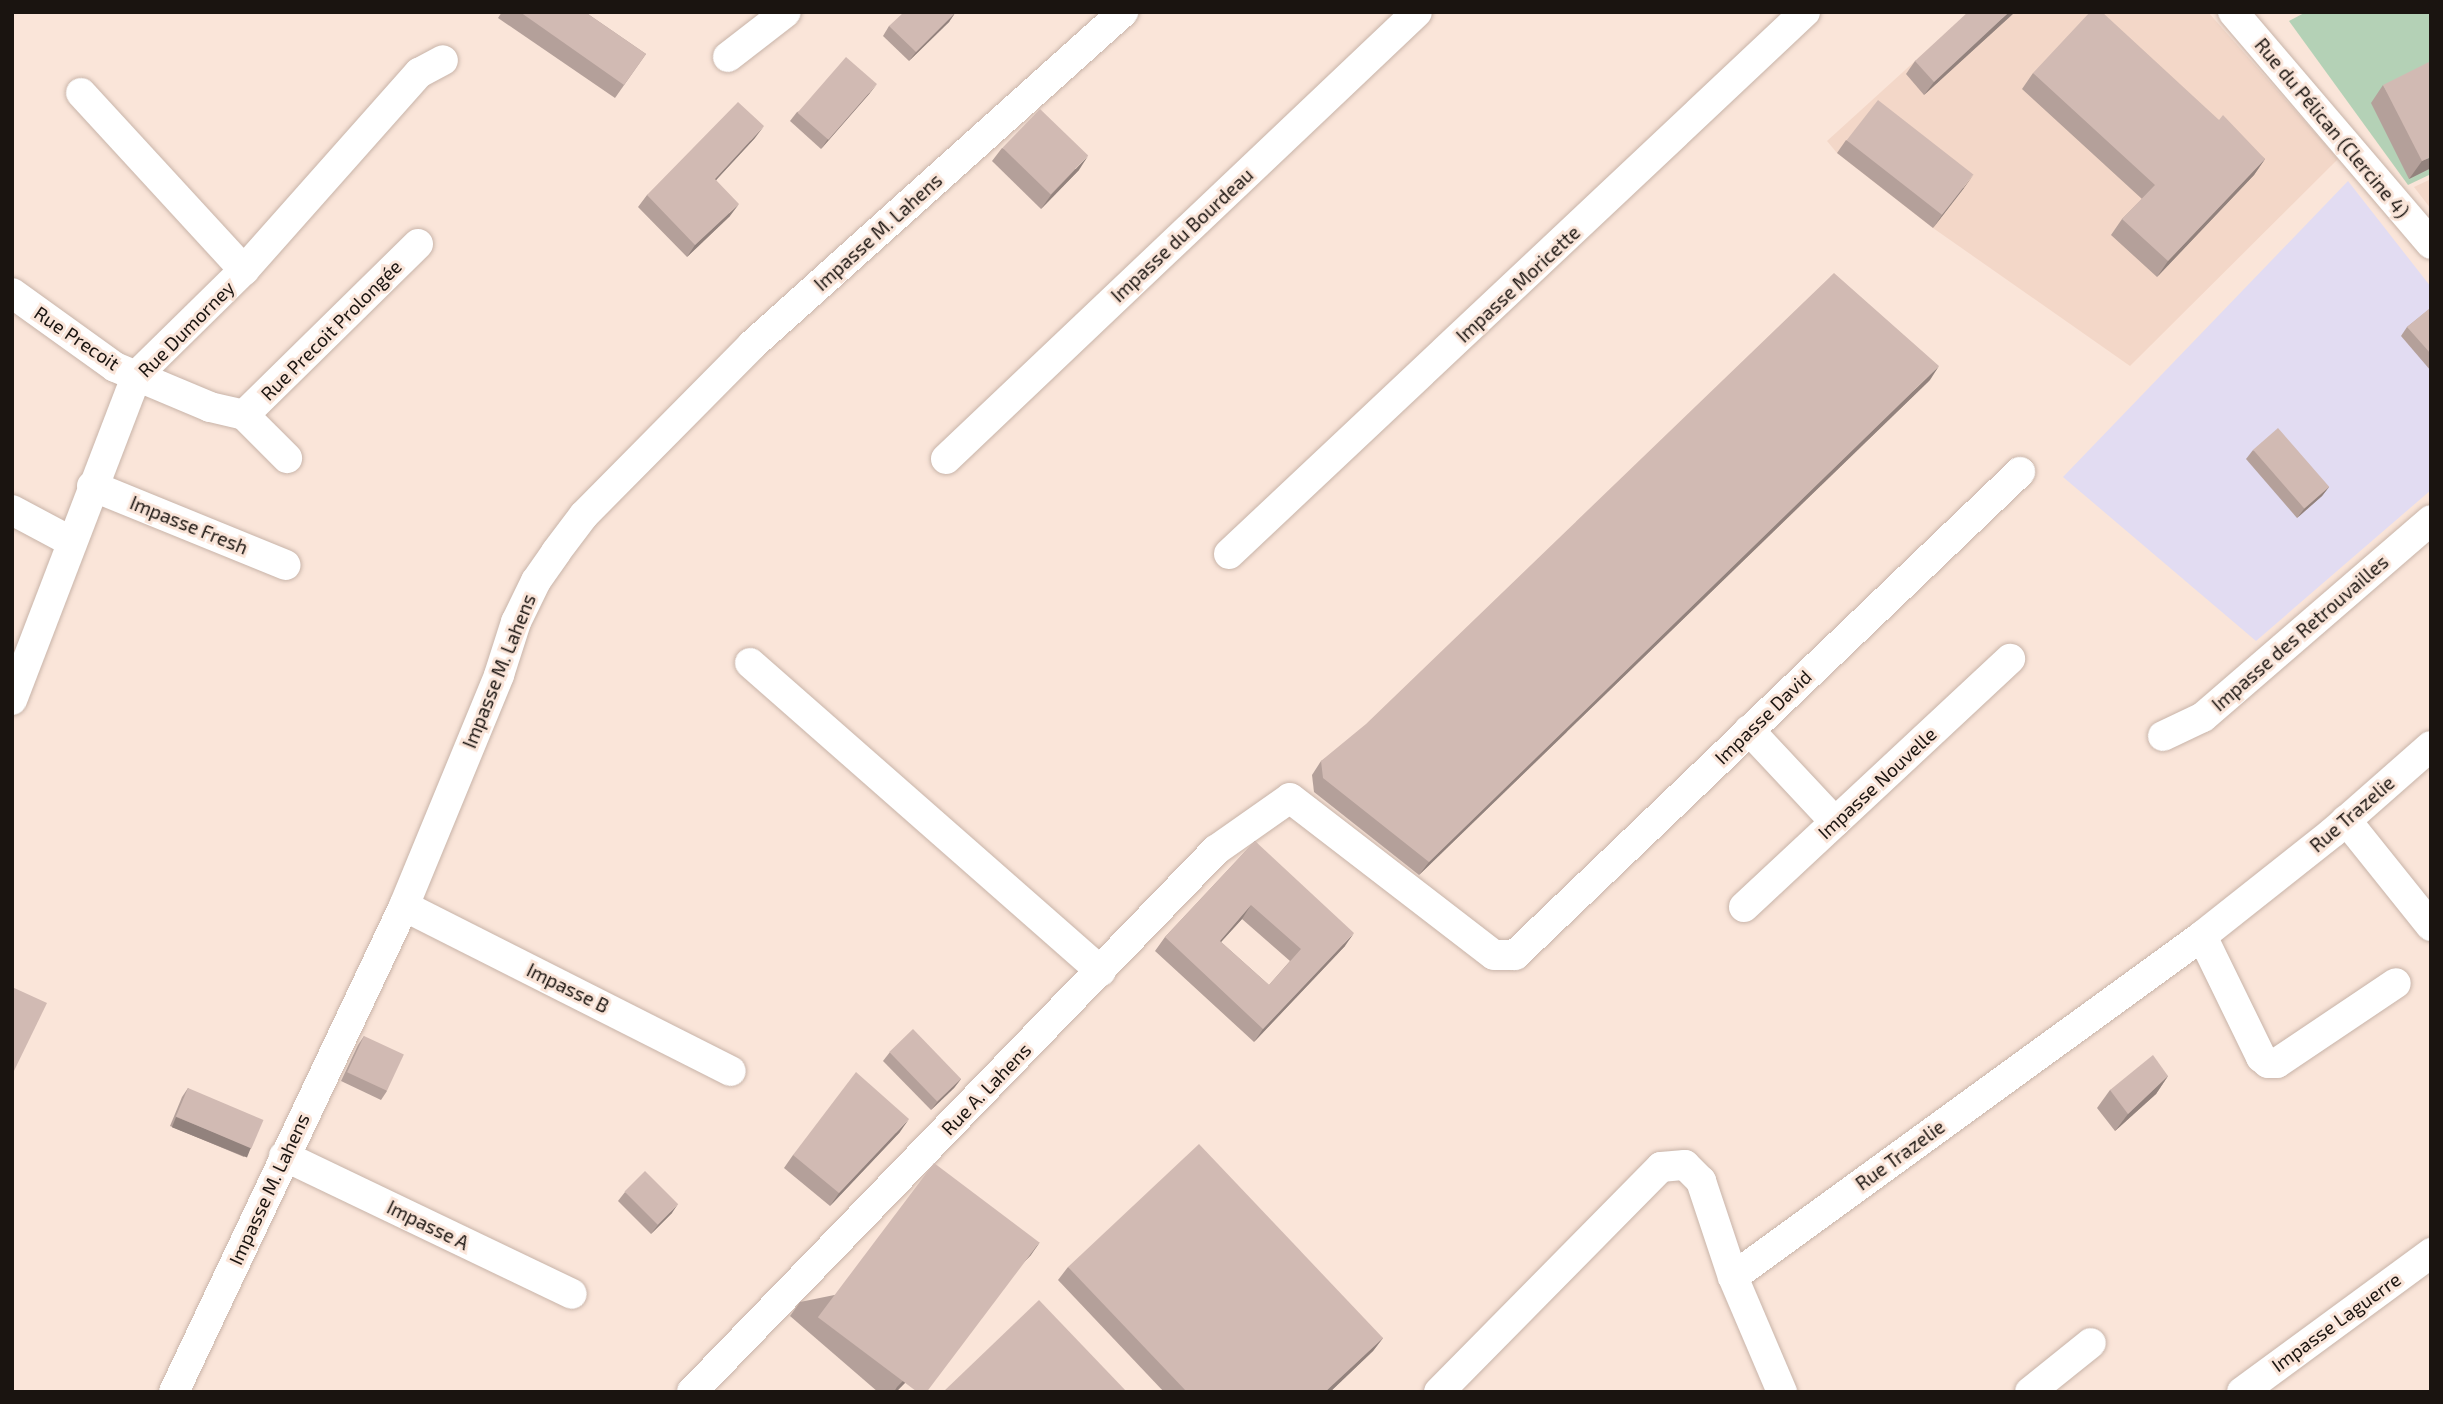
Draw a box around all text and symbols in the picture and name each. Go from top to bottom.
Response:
street label: Rue du Pélican (Clercine 4) [2250,34,2414,222]
street label: Impasse du Bourdeau [1106,163,1258,307]
street label: Impasse M. Lahens [809,169,947,295]
street label: Impasse Moricette [1451,221,1585,347]
street label: Rue Precoit Prolongée [256,255,406,405]
street label: Rue Dumorney [133,276,239,382]
street label: Rue Precoit [30,301,124,375]
street label: Impasse Fresh [127,491,251,559]
street label: Impasse des Retrouvailles [2207,550,2393,716]
street label: Impasse M. Lahens [458,591,540,751]
street label: Impasse David [1710,665,1816,769]
street label: Impasse Nouvelle [1813,722,1941,844]
street label: Rue Trazelie [2305,771,2399,857]
street label: Impasse B [523,958,613,1018]
street label: Rue A. Lahens [936,1038,1036,1140]
street label: Impasse M. Lahens [224,1110,314,1268]
street label: Rue Trazelie [1851,1115,1949,1195]
street label: Impasse A [383,1195,473,1255]
street label: Impasse Laguerre [2267,1268,2405,1376]

